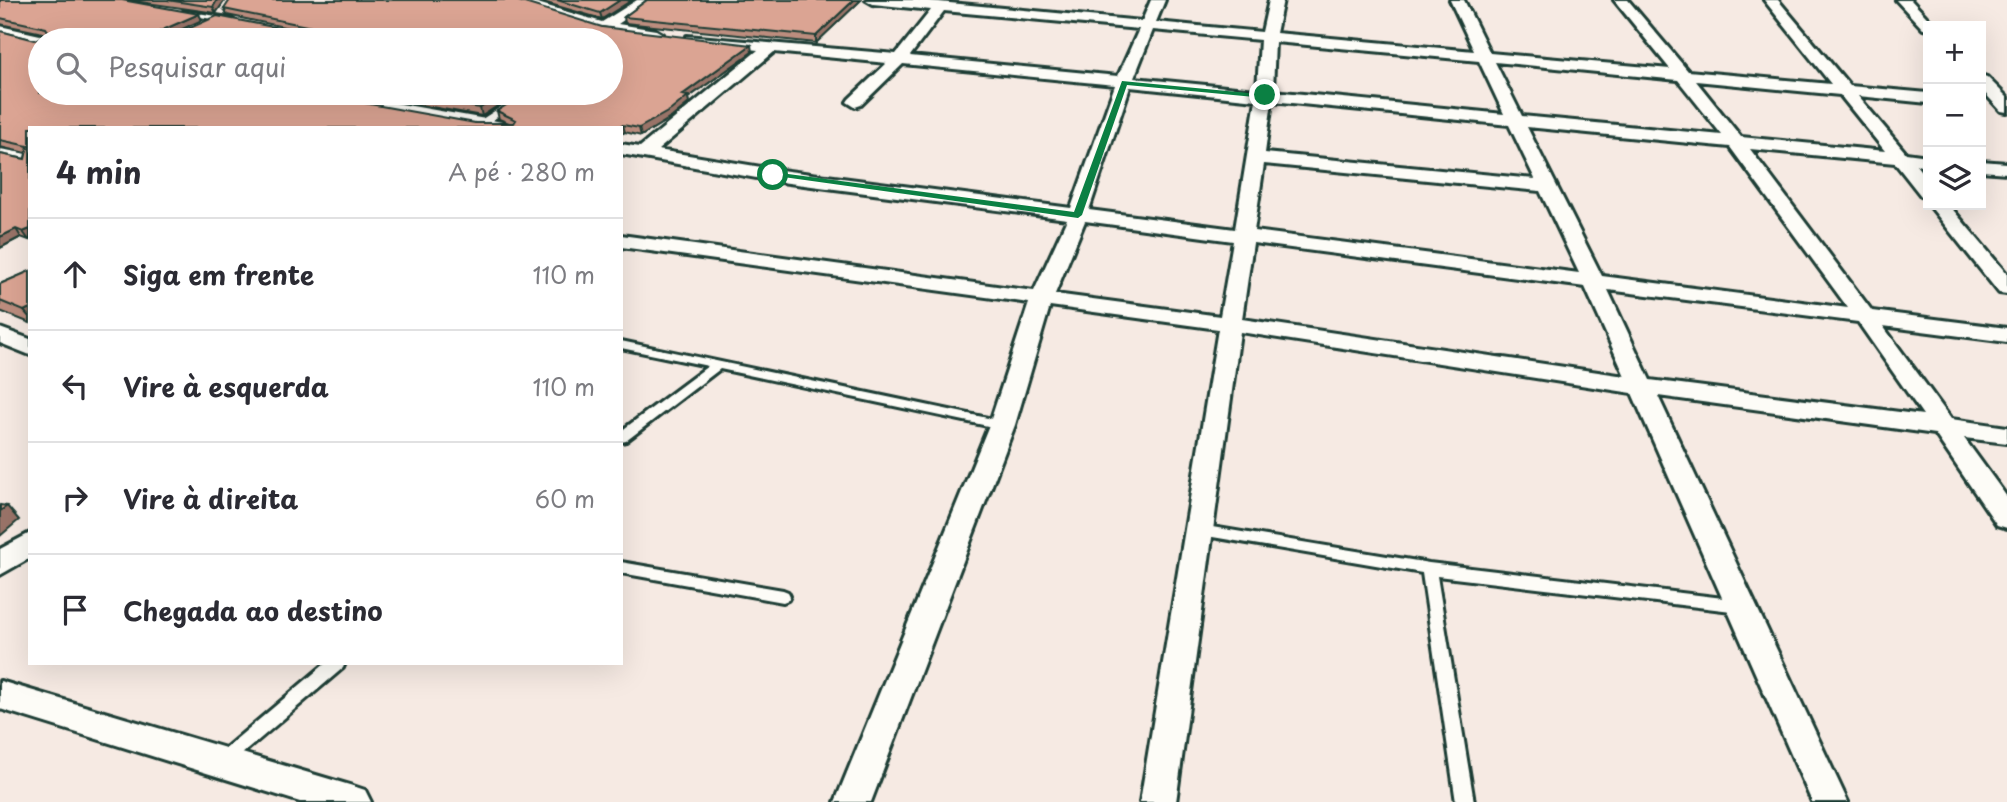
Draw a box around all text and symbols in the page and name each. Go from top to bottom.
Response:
map controls [1923,21,1986,210]
button: + [1923,21,1986,84]
search box [28,28,623,105]
text: Pesquisar aqui [108,47,286,86]
icon: search [52,48,90,86]
route end [1249,79,1280,110]
button: − [1923,84,1986,147]
button: layers [1923,147,1986,210]
text: 4 min [56,149,142,194]
text: A pé · 280 m [448,154,595,189]
route start [757,159,788,190]
icon: ahead [56,255,94,293]
text: Siga em frente [123,255,314,294]
text: 110 m [533,257,595,292]
icon: left [56,367,94,405]
text: Vire à esquerda [123,367,329,406]
text: 110 m [533,369,595,404]
icon: right [56,479,94,517]
text: Vire à direita [123,479,298,518]
text: 60 m [535,481,595,516]
icon: arrive [56,591,94,629]
text: Chegada ao destino [123,591,382,630]

